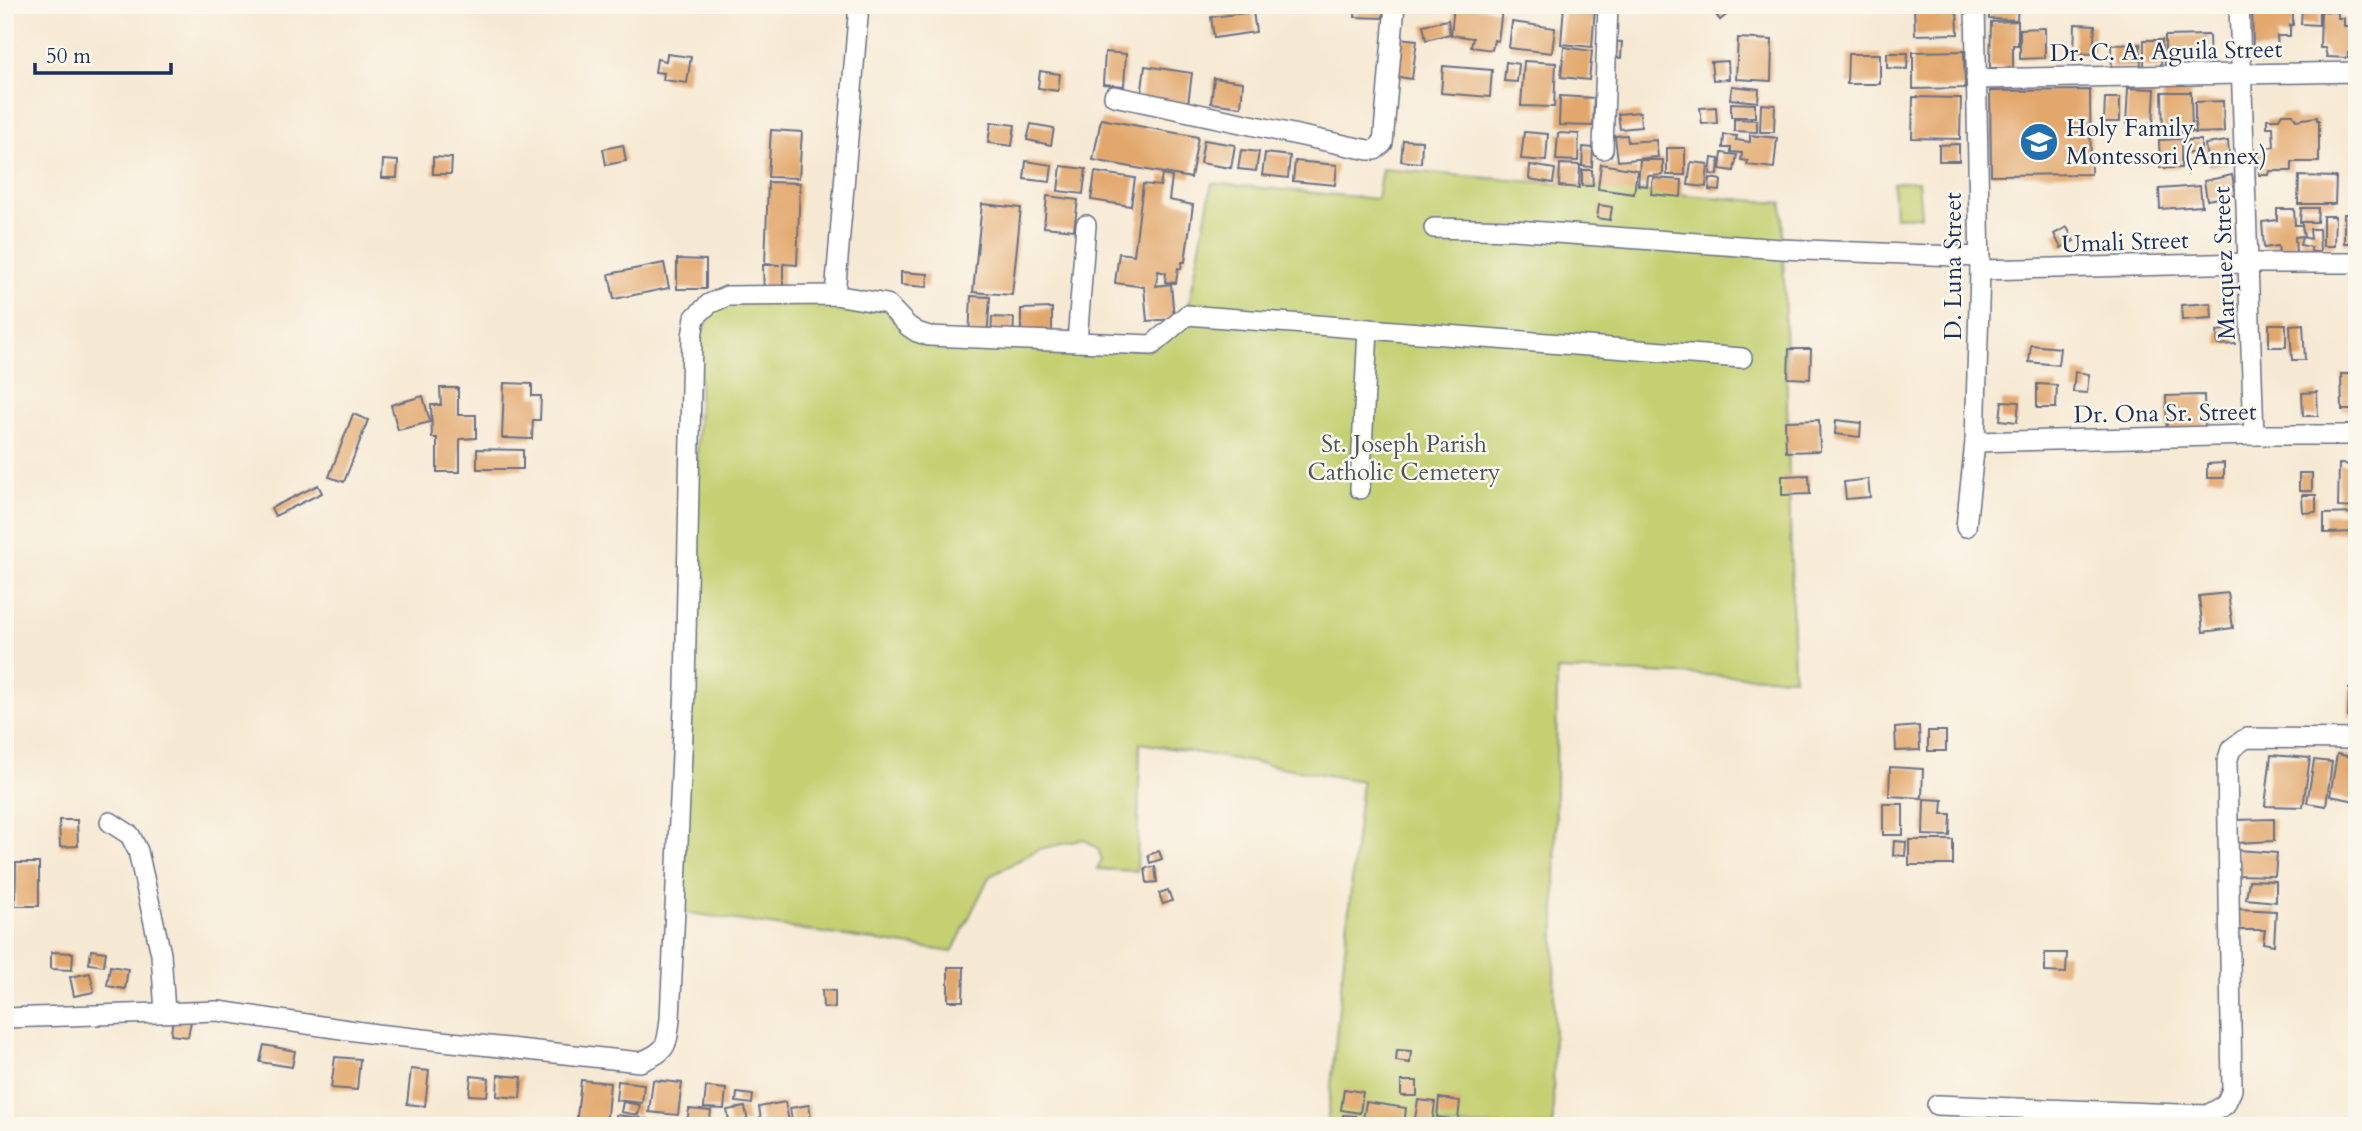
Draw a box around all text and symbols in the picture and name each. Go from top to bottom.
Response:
scale bar [35,32,172,76]
street label: Dr. C. A. Aguila Street [2050,33,2283,70]
text: 50 m [46,42,91,71]
place label: Holy Family Montessori (Annex) [2066,112,2267,173]
school or university icon: Holy Family Montessori (Annex) [2018,121,2060,163]
street label: Marquez Street [2205,185,2244,340]
street label: D. Luna Street [1937,192,1970,340]
street label: Umali Street [2061,224,2190,261]
street label: Dr. Ona Sr. Street [2073,395,2257,432]
park label: St. Joseph Parish Catholic Cemetery [1307,428,1501,489]

